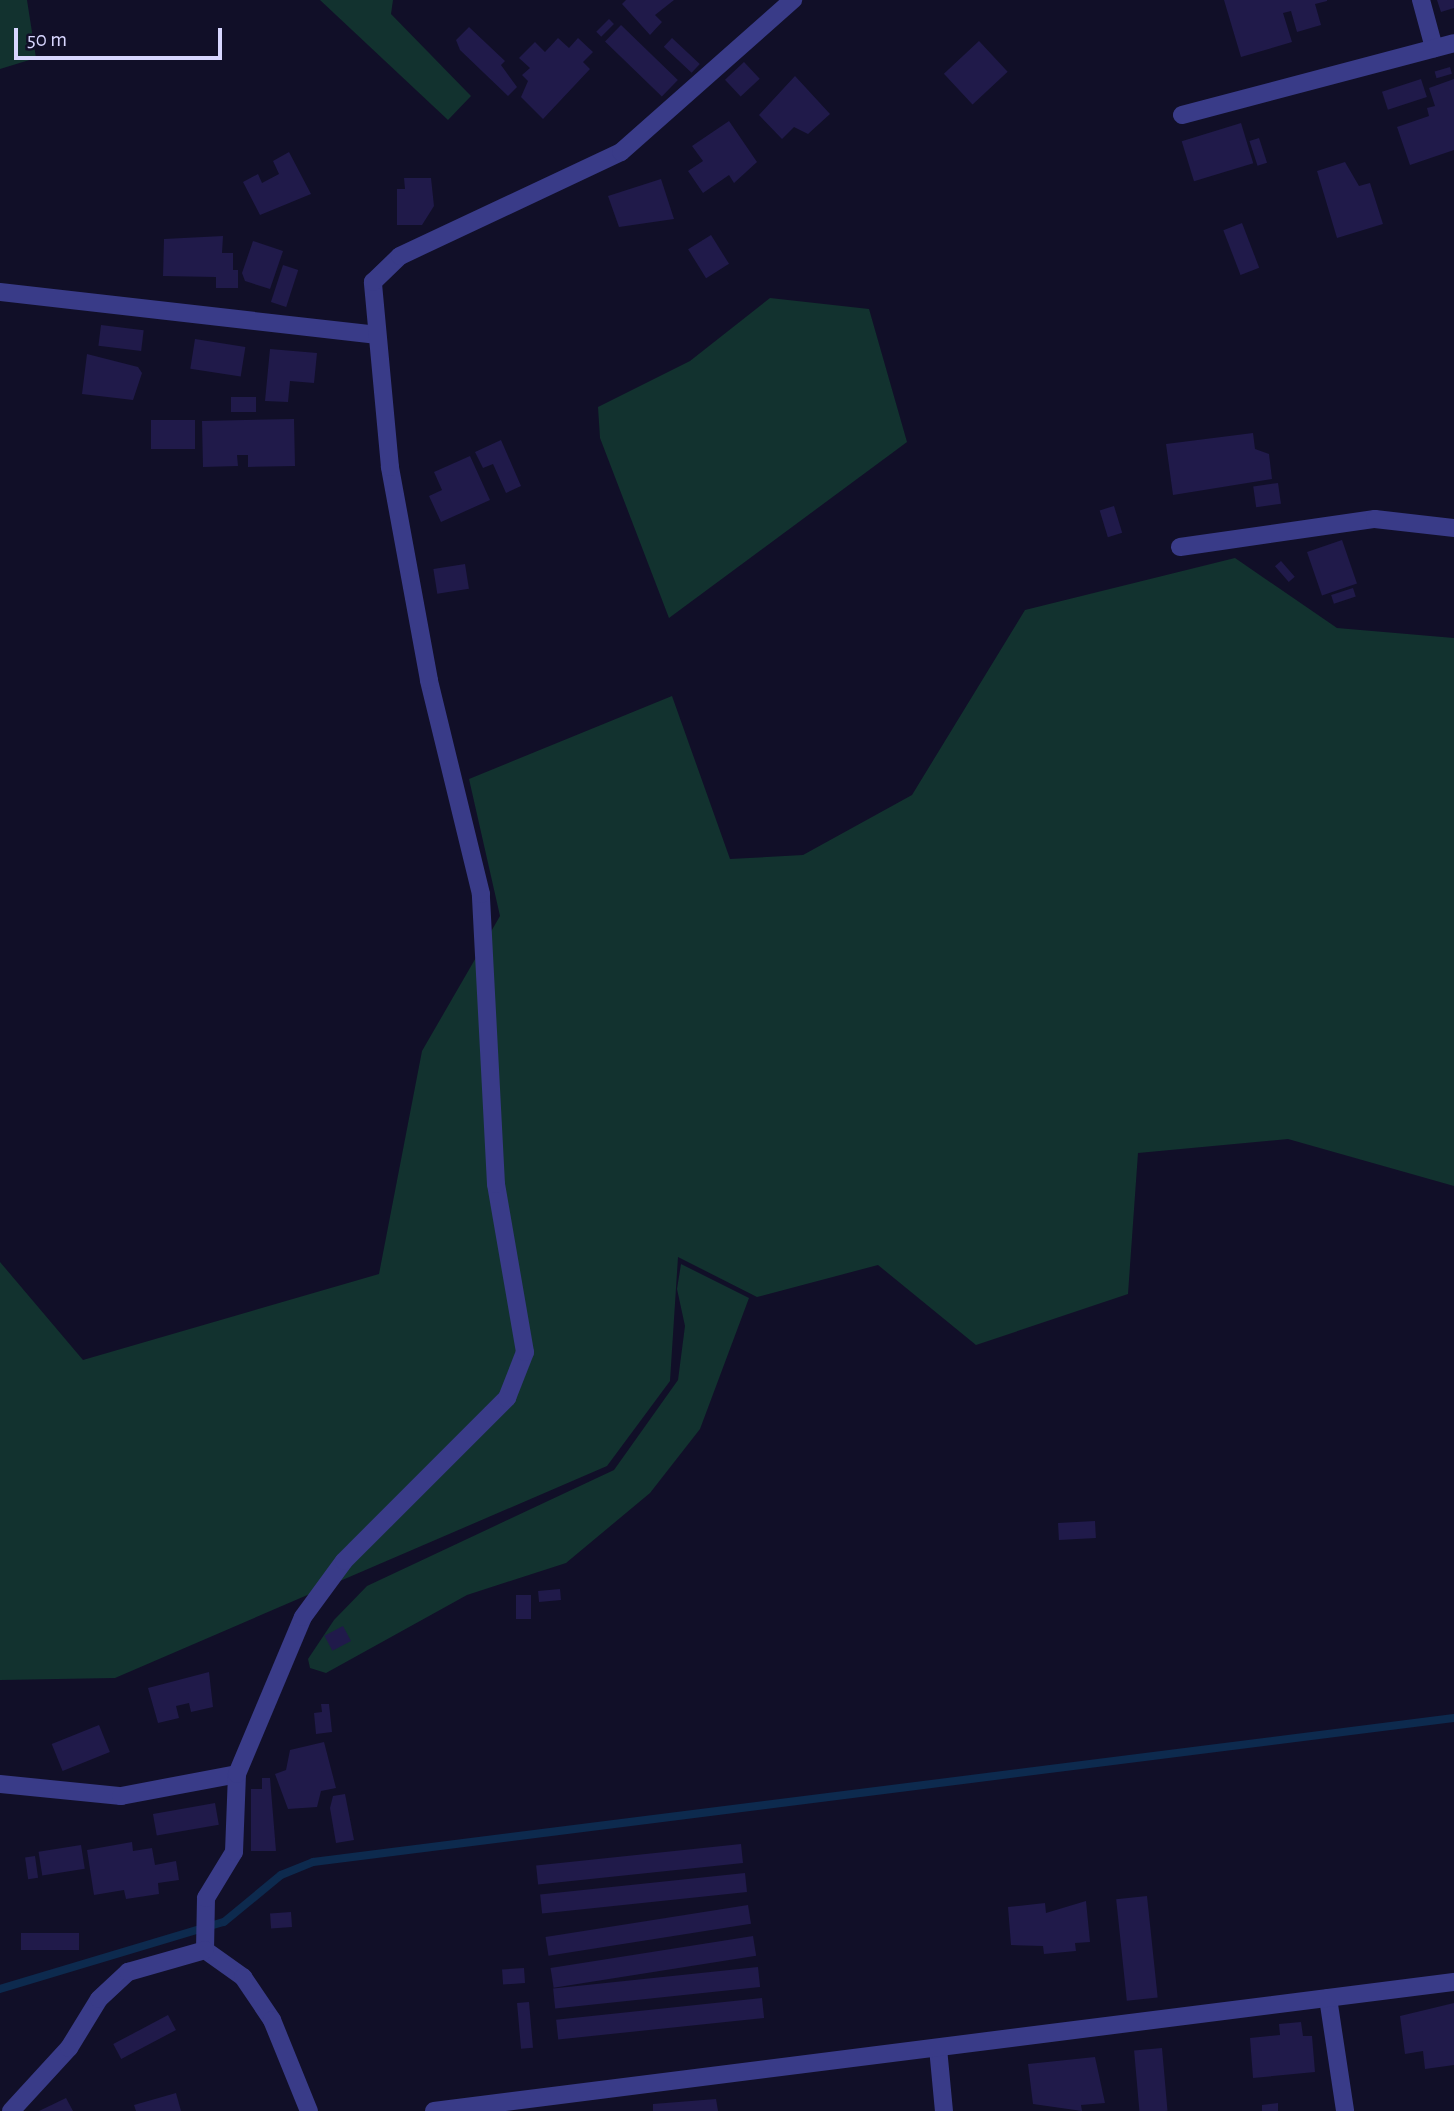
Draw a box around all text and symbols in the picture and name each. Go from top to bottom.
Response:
scale bar [18,14,226,58]
text: 50 m [27,29,67,50]

